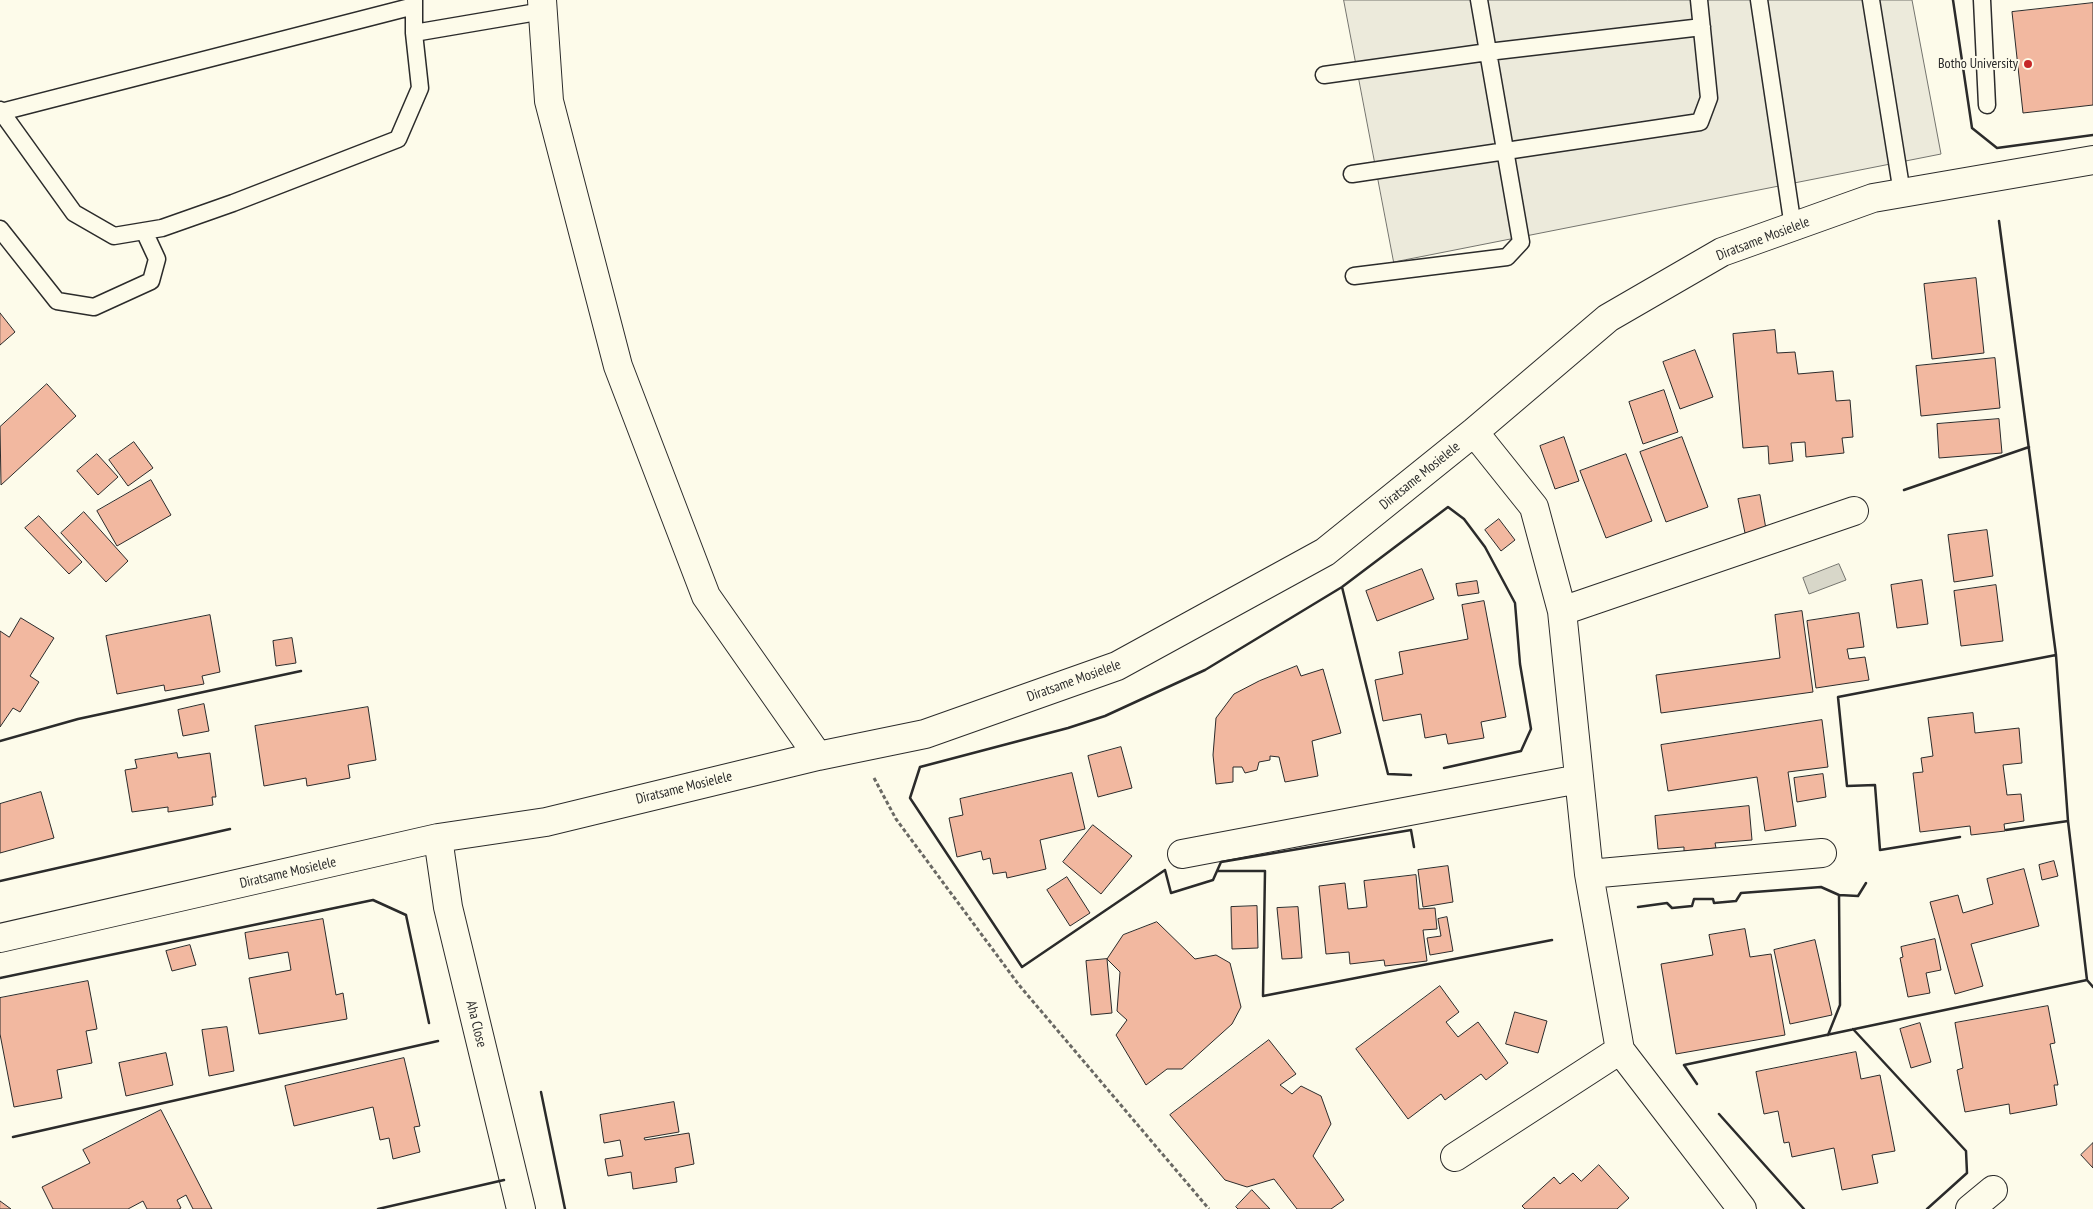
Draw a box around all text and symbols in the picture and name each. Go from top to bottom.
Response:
place label: Botho University [1938,56,2018,72]
marker: Botho University [2022,58,2034,70]
street label: Diratsame Mosielele [1714,214,1812,264]
street label: Diratsame Mosielele [1376,438,1464,514]
street label: Diratsame Mosielele [1025,656,1123,706]
street label: Diratsame Mosielele [634,768,734,808]
street label: Diratsame Mosielele [238,854,338,892]
street label: Aha Close [462,999,490,1049]

